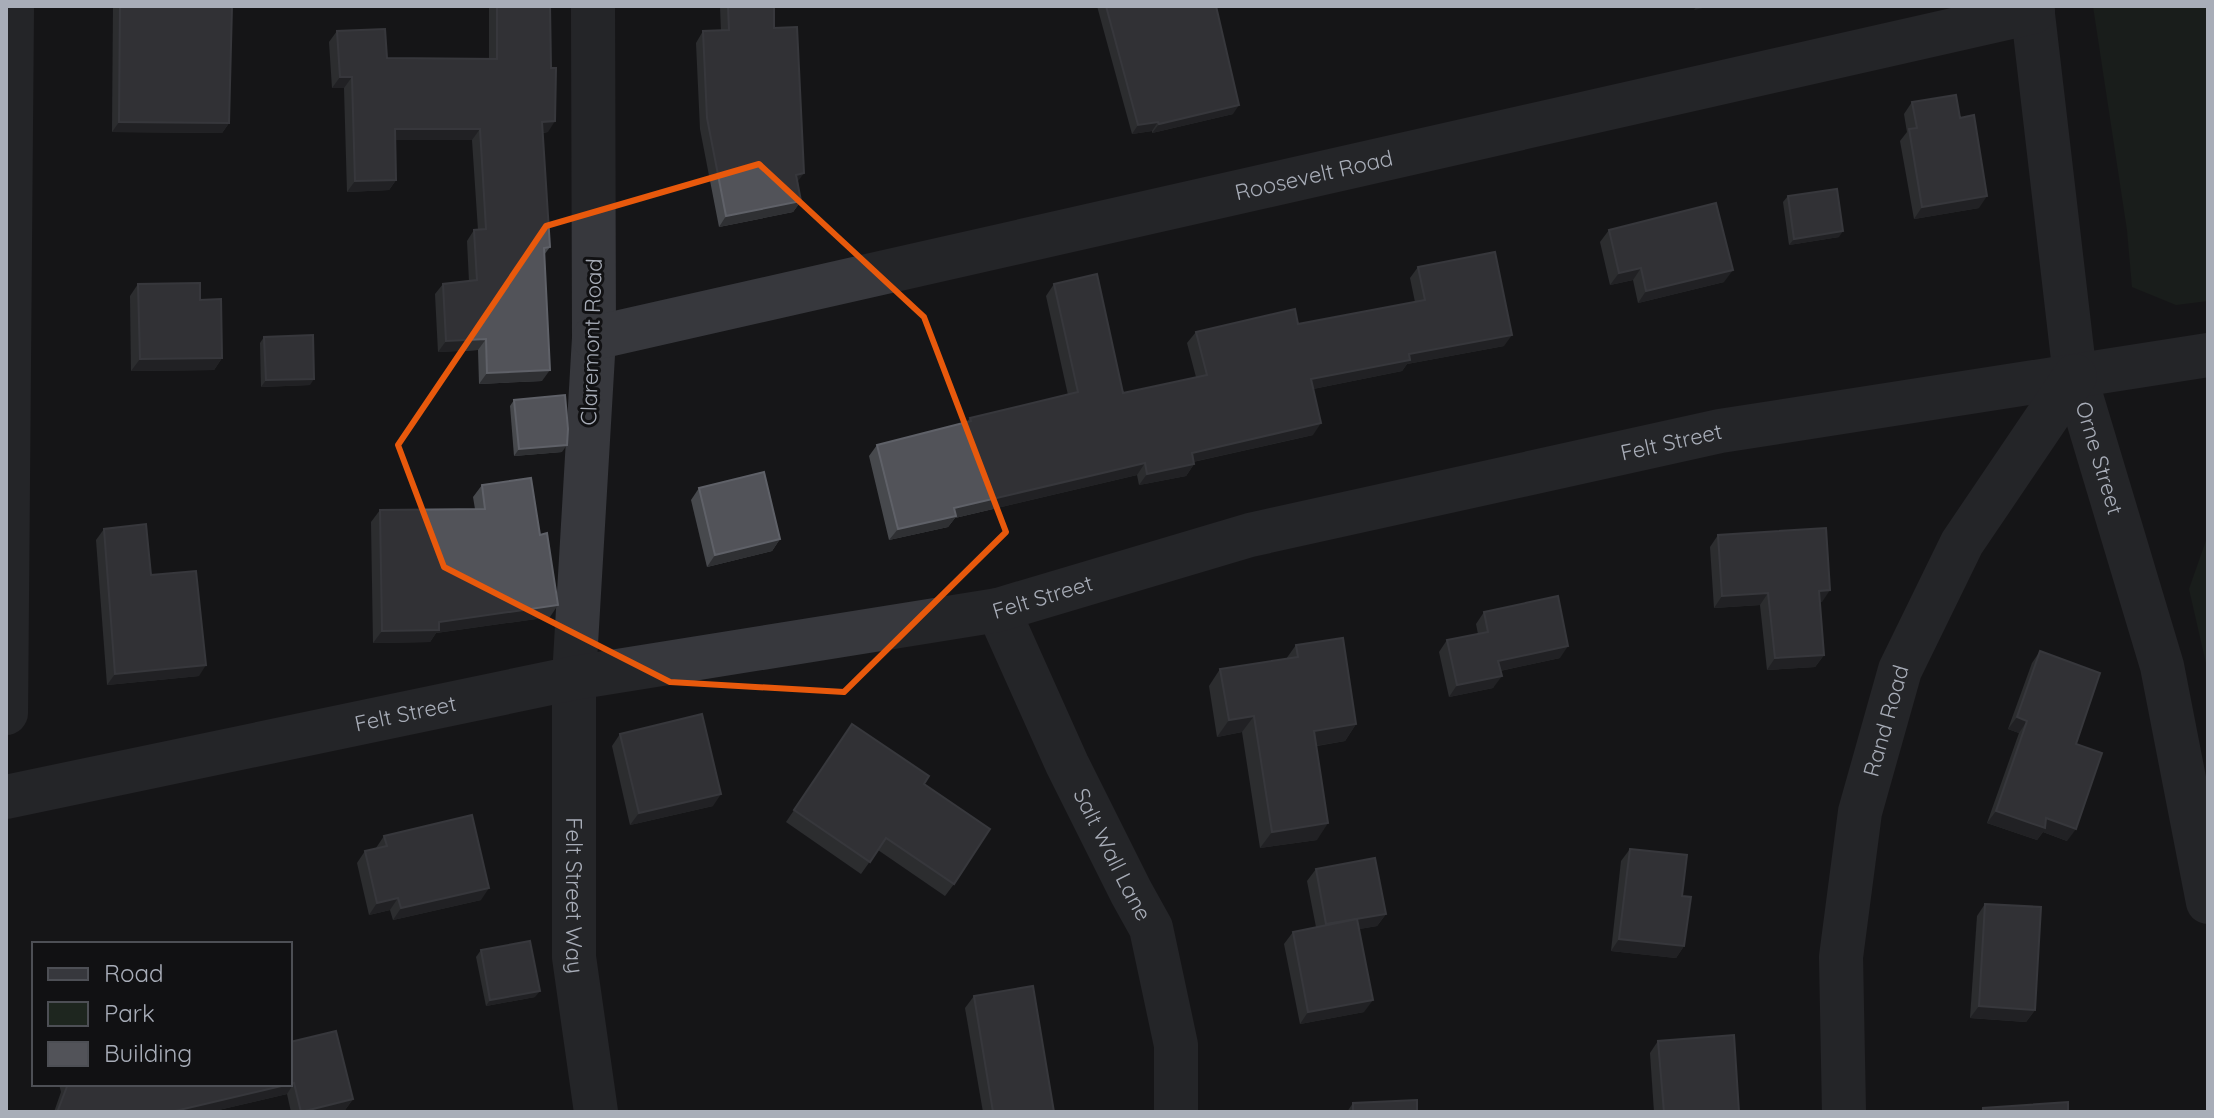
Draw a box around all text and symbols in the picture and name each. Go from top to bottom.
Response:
street label: Roosevelt Road [1232,144,1395,206]
street label: Claremont Road [574,258,608,426]
street label: Orne Street [2069,398,2130,518]
street label: Felt Street [1618,417,1725,467]
street label: Felt Street [989,569,1096,625]
street label: Rand Road [1857,662,1915,780]
street label: Felt Street [352,689,459,738]
street label: Salt Wall Lane [1067,783,1158,926]
street label: Felt Street Way [560,817,590,975]
legend [32,942,292,1086]
text: Road [104,958,164,988]
text: Park [104,998,155,1028]
text: Building [104,1038,192,1068]

